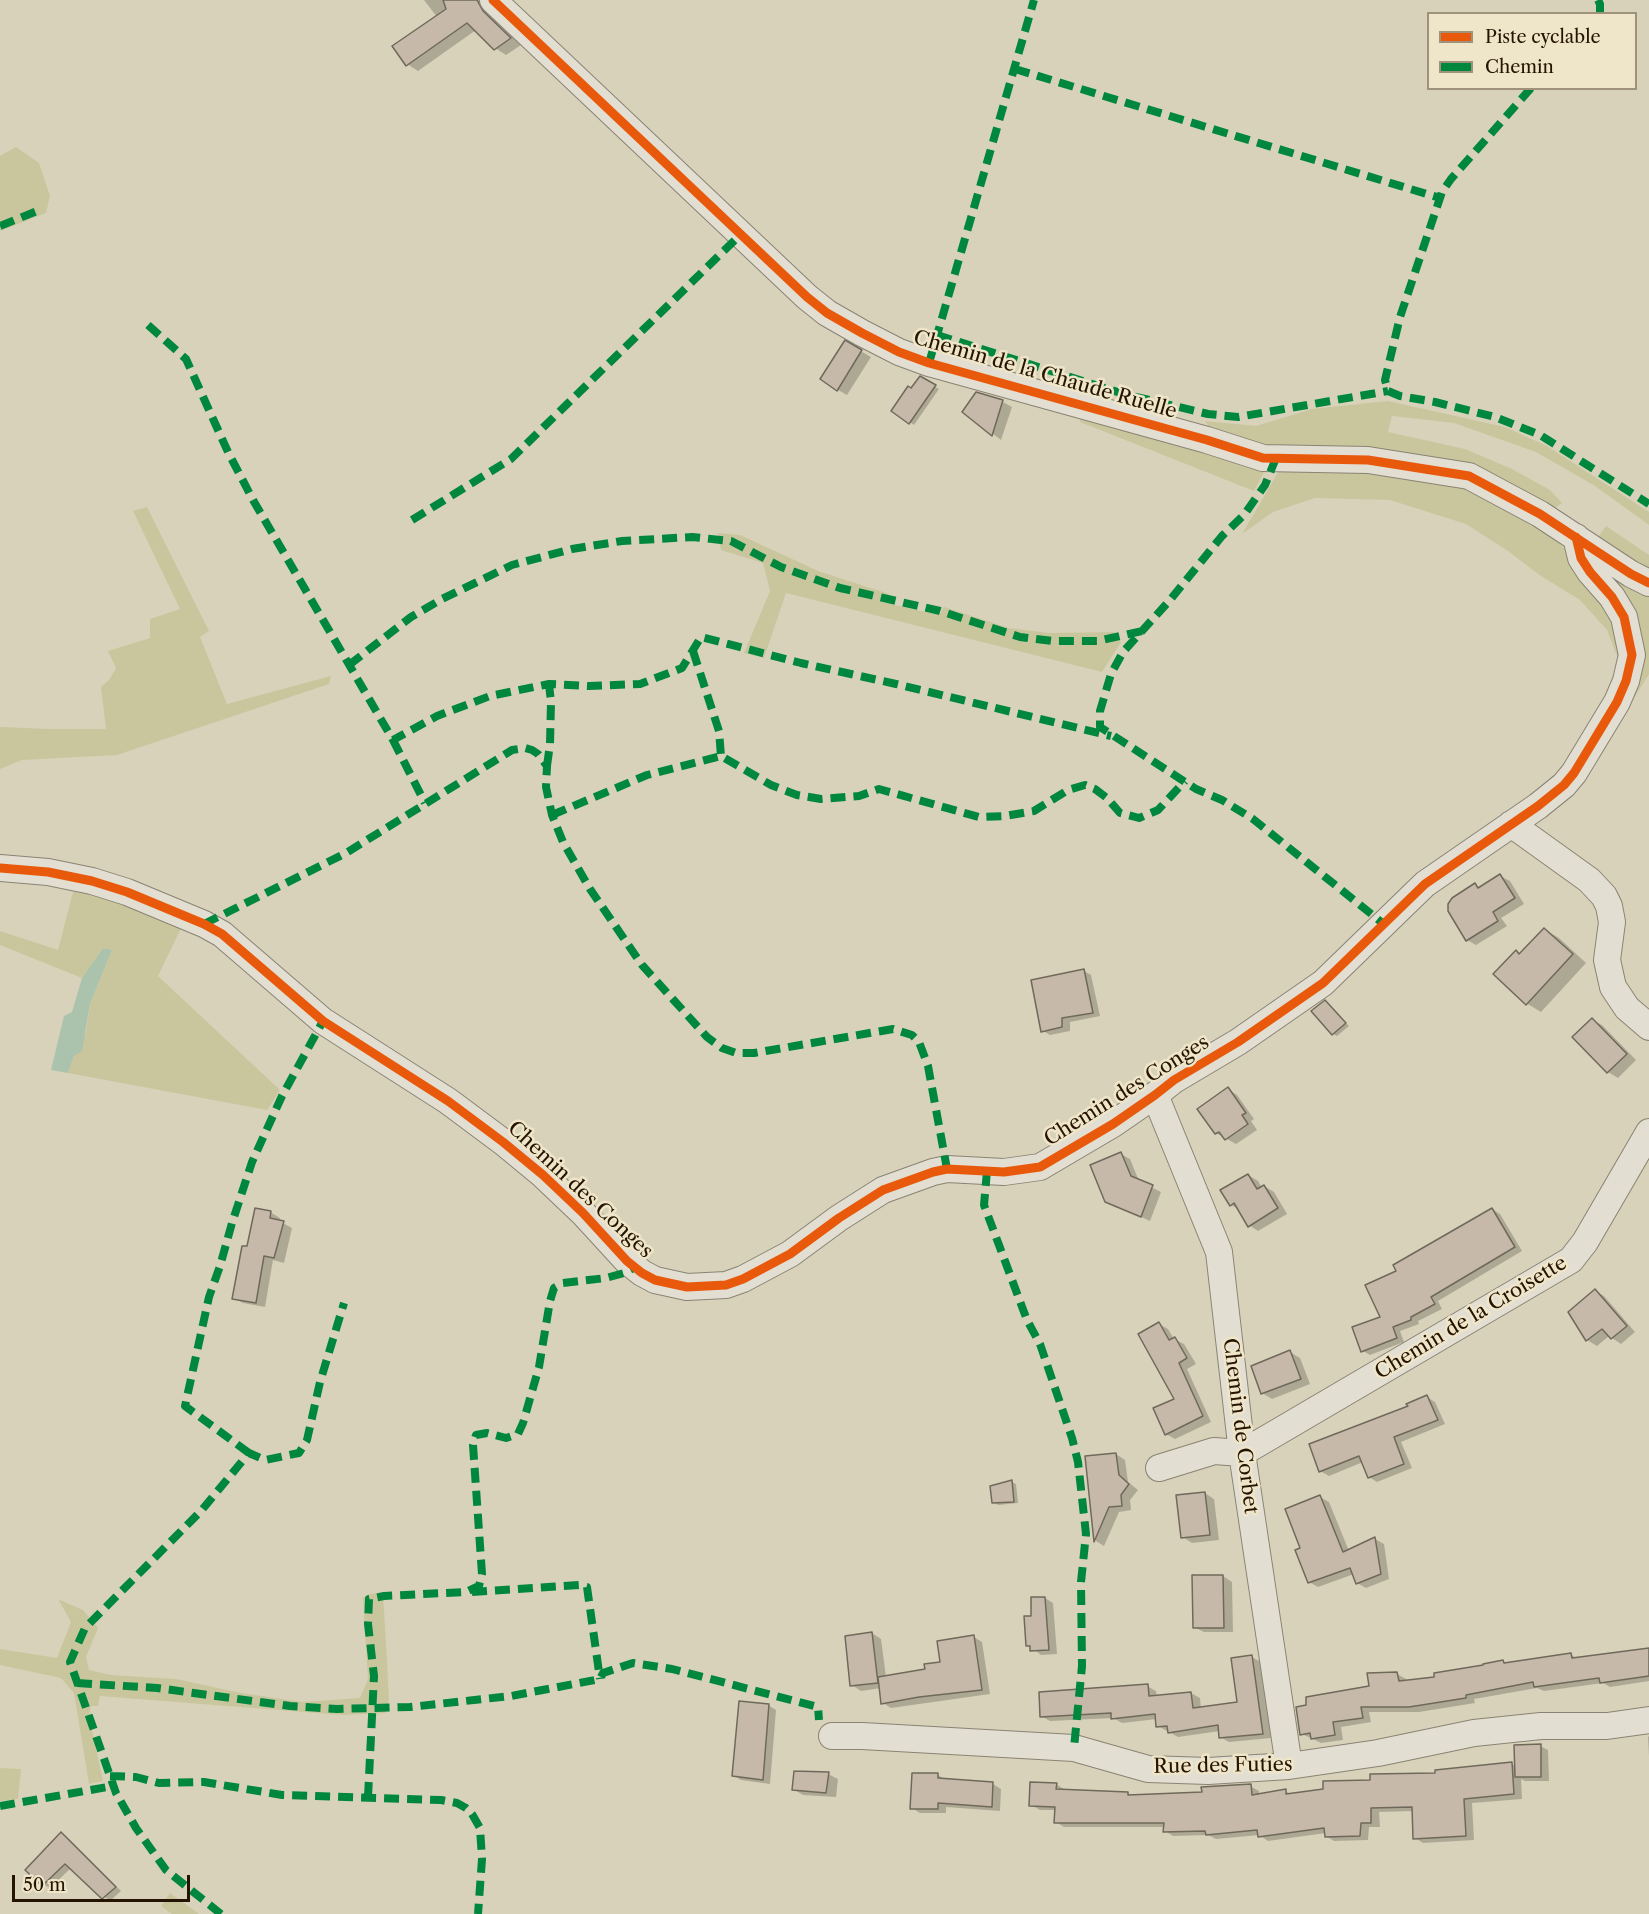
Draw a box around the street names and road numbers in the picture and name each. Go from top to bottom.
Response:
street label: Chemin de la Chaude Ruelle [910,326,1180,424]
street label: Chemin des Conges [1040,1031,1214,1151]
street label: Chemin des Conges [502,1117,658,1263]
street label: Chemin de la Croisette [1371,1251,1571,1385]
street label: Chemin de Corbet [1217,1337,1263,1515]
street label: Rue des Futies [1153,1753,1293,1779]

